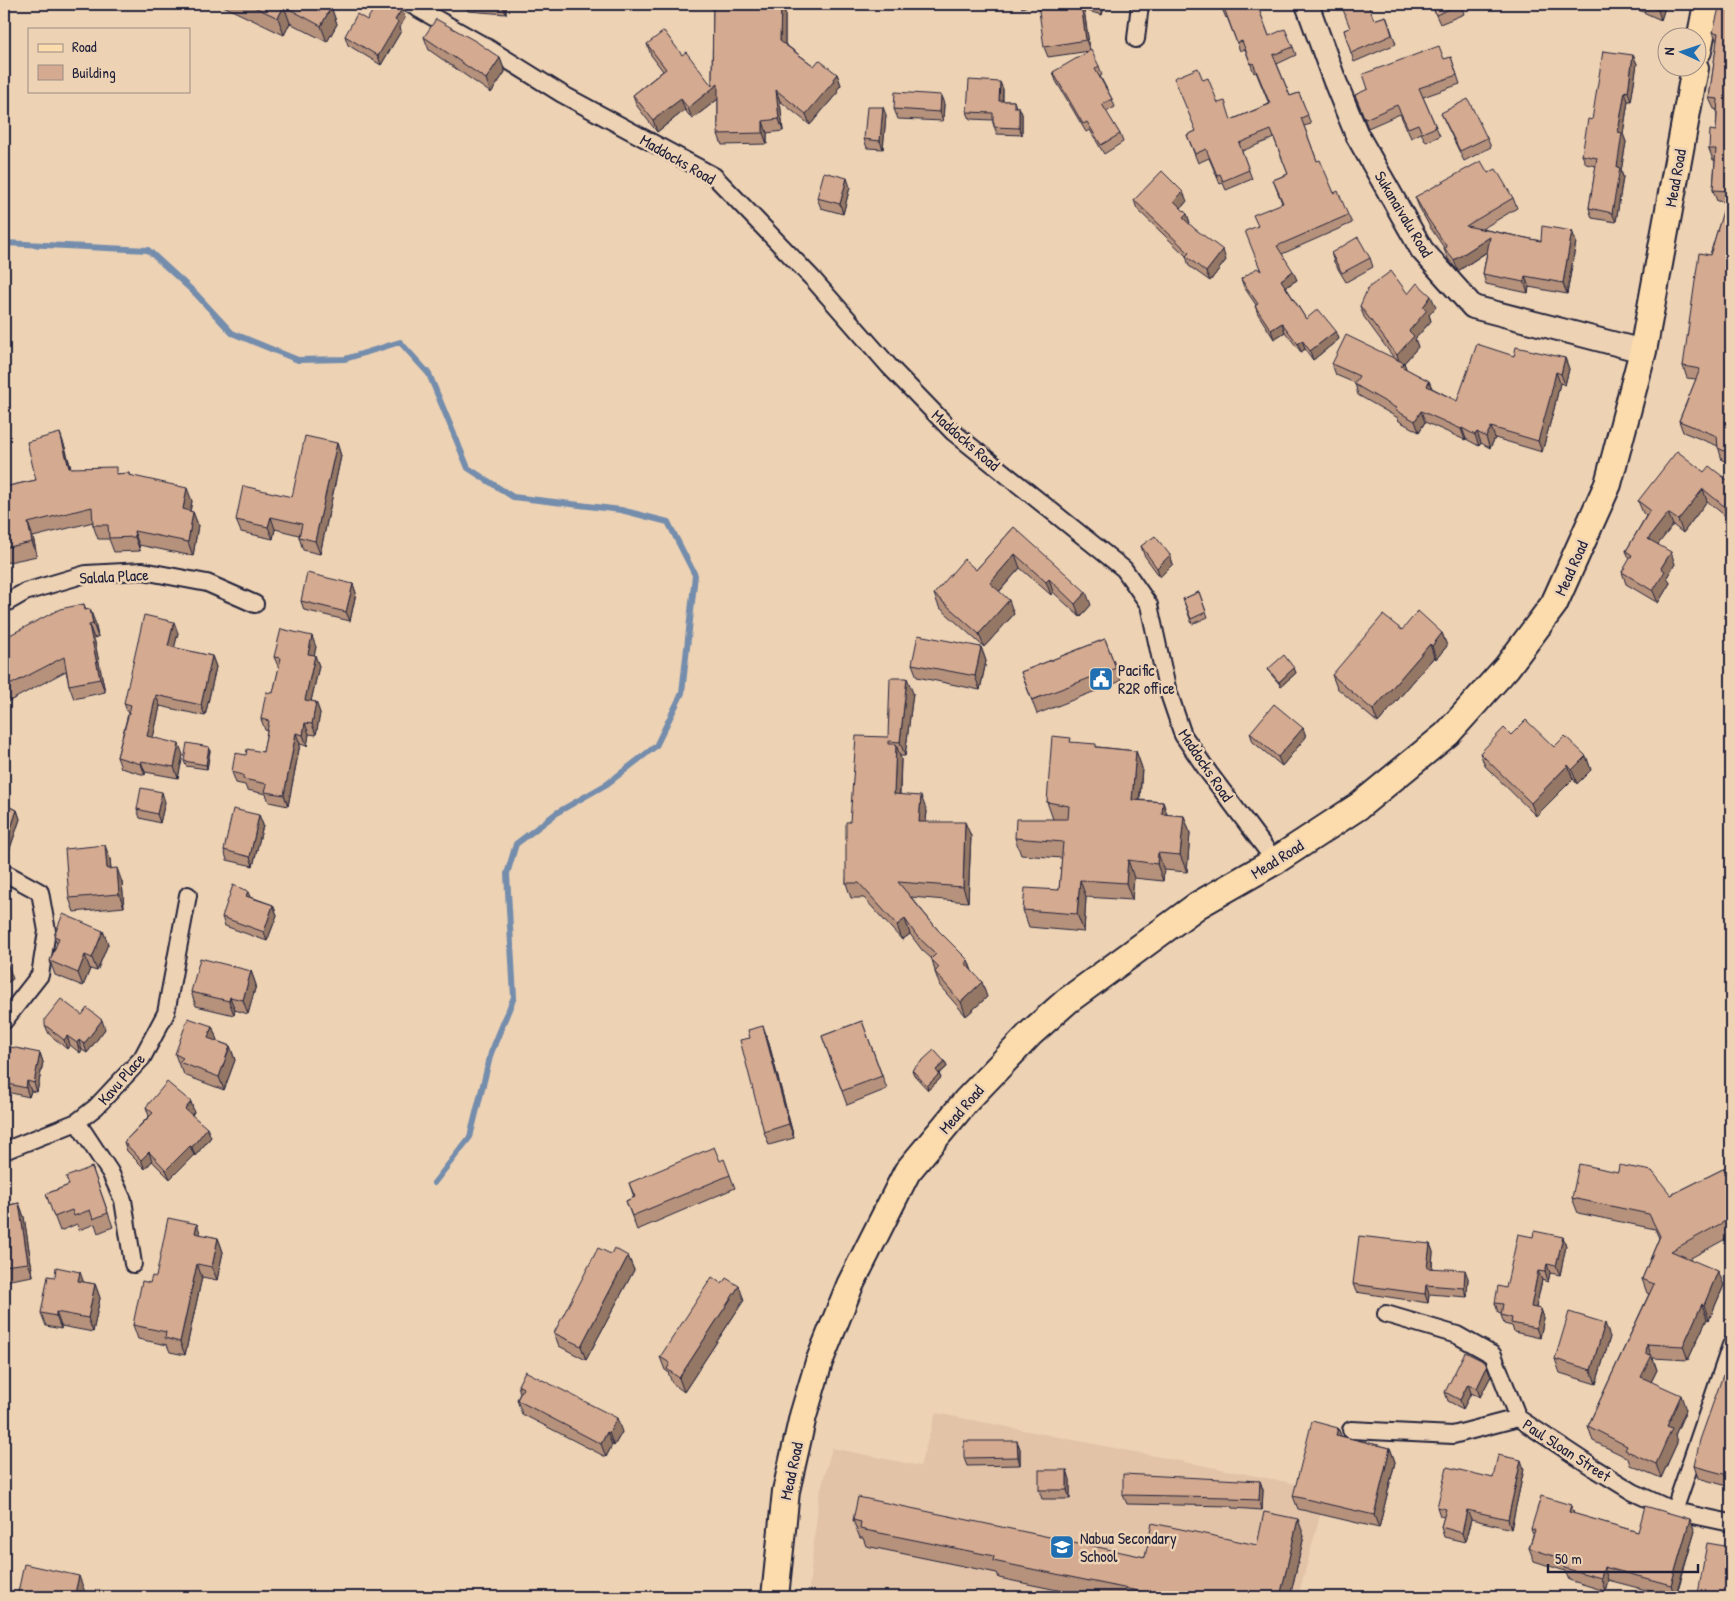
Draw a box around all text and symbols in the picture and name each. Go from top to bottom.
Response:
legend [28,28,190,92]
north arrow [1658,28,1708,78]
text: Road [72,36,97,57]
text: N [1659,47,1678,56]
text: Building [72,62,116,83]
street label: Maddocks Road [636,129,720,189]
street label: Mead Road [1659,147,1691,209]
street label: Sukanaivalu Road [1370,167,1438,261]
street label: Maddocks Road [927,404,1005,476]
street label: Mead Road [1549,537,1593,599]
street label: Salala Place [79,563,150,589]
place label: Pacific R2R office [1118,659,1175,699]
public building icon: Pacific R2R office [1088,666,1114,692]
street label: Maddocks Road [1173,724,1239,806]
street label: Mead Road [1246,834,1308,884]
street label: Kavu Place [92,1048,150,1110]
street label: Mead Road [934,1080,988,1138]
street label: Paul Sloan Street [1519,1413,1616,1487]
street label: Mead Road [774,1440,808,1502]
place label: Nabua Secondary School [1080,1527,1177,1567]
school or university icon: Nabua Secondary School [1049,1534,1075,1560]
scale bar [1548,1541,1698,1573]
text: 50 m [1555,1548,1582,1569]

